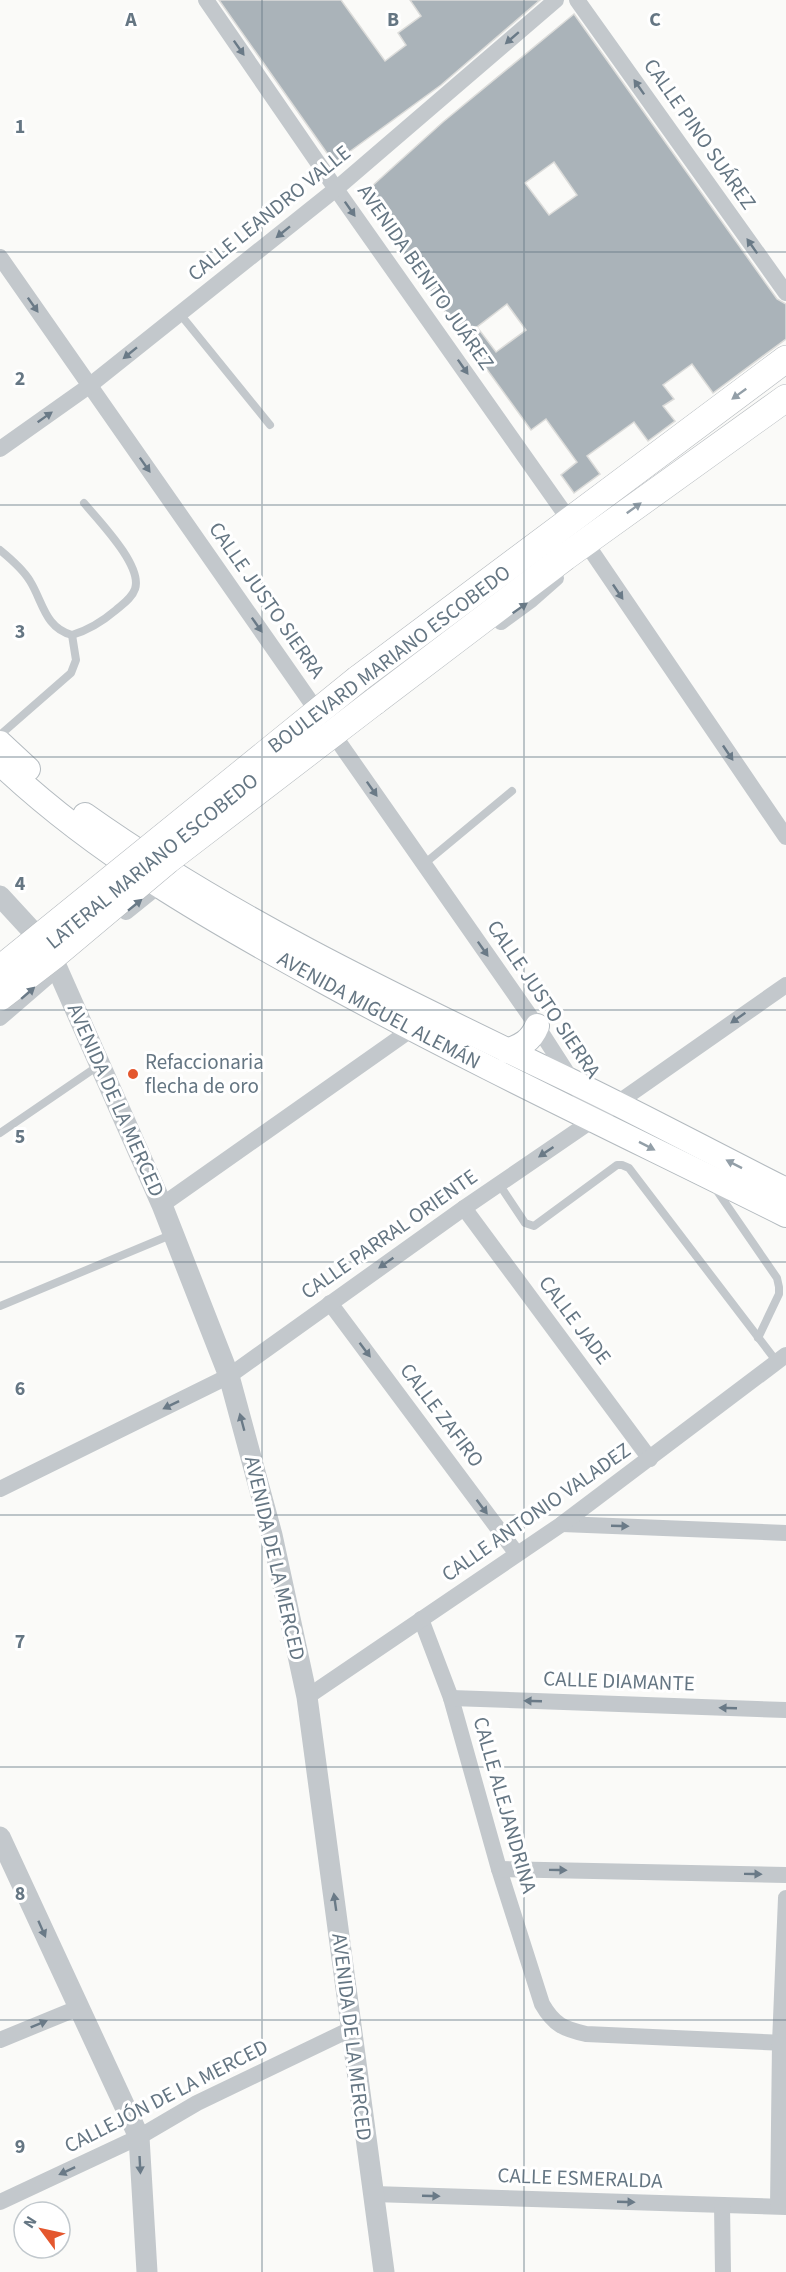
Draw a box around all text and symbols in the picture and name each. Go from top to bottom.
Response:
text: A [124,6,137,34]
text: B [387,6,399,34]
text: C [649,6,661,34]
one-way arrow [505,31,520,44]
one-way arrow [233,40,245,56]
street label: CALLE PINO SUÁREZ [637,52,763,216]
one-way arrow [633,79,645,95]
text: 1 [15,113,25,141]
street label: CALLE LEANDRO VALLE [181,138,357,288]
street label: AVENIDA BENITO JUÁREZ [350,178,502,376]
one-way arrow [344,200,356,216]
one-way arrow [275,225,290,237]
one-way arrow [746,238,758,254]
one-way arrow [27,297,39,313]
one-way arrow [122,347,138,360]
one-way arrow [457,359,469,375]
text: 2 [15,365,25,393]
one-way arrow [731,388,747,400]
one-way arrow [36,411,52,423]
one-way arrow [139,457,151,473]
one-way arrow [625,502,641,514]
street label: CALLE JUSTO SIERRA [202,516,333,685]
street label: BOULEVARD MARIANO ESCOBEDO [261,558,517,760]
one-way arrow [612,583,624,599]
one-way arrow [511,602,527,614]
one-way arrow [251,616,263,632]
text: 3 [15,618,25,646]
one-way arrow [722,744,734,760]
street label: LATERAL MARIANO ESCOBEDO [39,766,265,956]
one-way arrow [366,780,378,796]
text: 4 [15,870,26,898]
one-way arrow [127,898,143,911]
street label: CALLE JUSTO SIERRA [480,914,609,1085]
one-way arrow [477,940,489,956]
street label: AVENIDA MIGUEL ALEMÁN [272,944,486,1076]
one-way arrow [21,986,36,1000]
street label: AVENIDA DE LA MERCED [60,999,172,1201]
one-way arrow [731,1012,747,1024]
place label: Refaccionaria flecha de oro [145,1047,264,1101]
marker: Refaccionaria flecha de oro [126,1067,140,1081]
text: 5 [15,1123,25,1151]
one-way arrow [638,1140,656,1150]
one-way arrow [539,1146,555,1158]
one-way arrow [725,1159,742,1169]
street label: CALLE PARRAL ORIENTE [295,1162,483,1306]
one-way arrow [379,1257,395,1269]
street label: CALLE JADE [532,1269,618,1371]
one-way arrow [359,1343,371,1358]
street label: CALLE ZAFIRO [393,1357,491,1473]
text: 6 [15,1375,25,1403]
one-way arrow [163,1400,180,1409]
one-way arrow [236,1413,246,1431]
street label: CALLE ANTONIO VALADEZ [435,1435,637,1589]
street label: AVENIDA DE LA MERCED [237,1453,313,1663]
one-way arrow [475,1499,487,1514]
one-way arrow [611,1522,630,1531]
text: 7 [15,1628,25,1656]
street label: CALLE DIAMANTE [543,1663,695,1699]
one-way arrow [523,1696,542,1705]
one-way arrow [718,1703,737,1712]
street label: CALLE ALEJANDRINA [465,1713,545,1897]
one-way arrow [548,1865,567,1875]
one-way arrow [743,1869,762,1879]
text: 8 [15,1880,25,1908]
one-way arrow [330,1892,339,1911]
one-way arrow [37,1920,46,1937]
street label: AVENIDA DE LA MERCED [324,1932,380,2142]
one-way arrow [30,2019,48,2028]
street label: CALLEJÓN DE LA MERCED [59,2032,273,2160]
text: 9 [15,2133,25,2161]
one-way arrow [136,2156,145,2175]
street label: CALLE ESMERALDA [497,2160,664,2196]
one-way arrow [57,2166,75,2176]
one-way arrow [422,2191,441,2201]
one-way arrow [617,2197,636,2206]
north arrow [12,2200,72,2260]
text: N [18,2212,42,2233]

